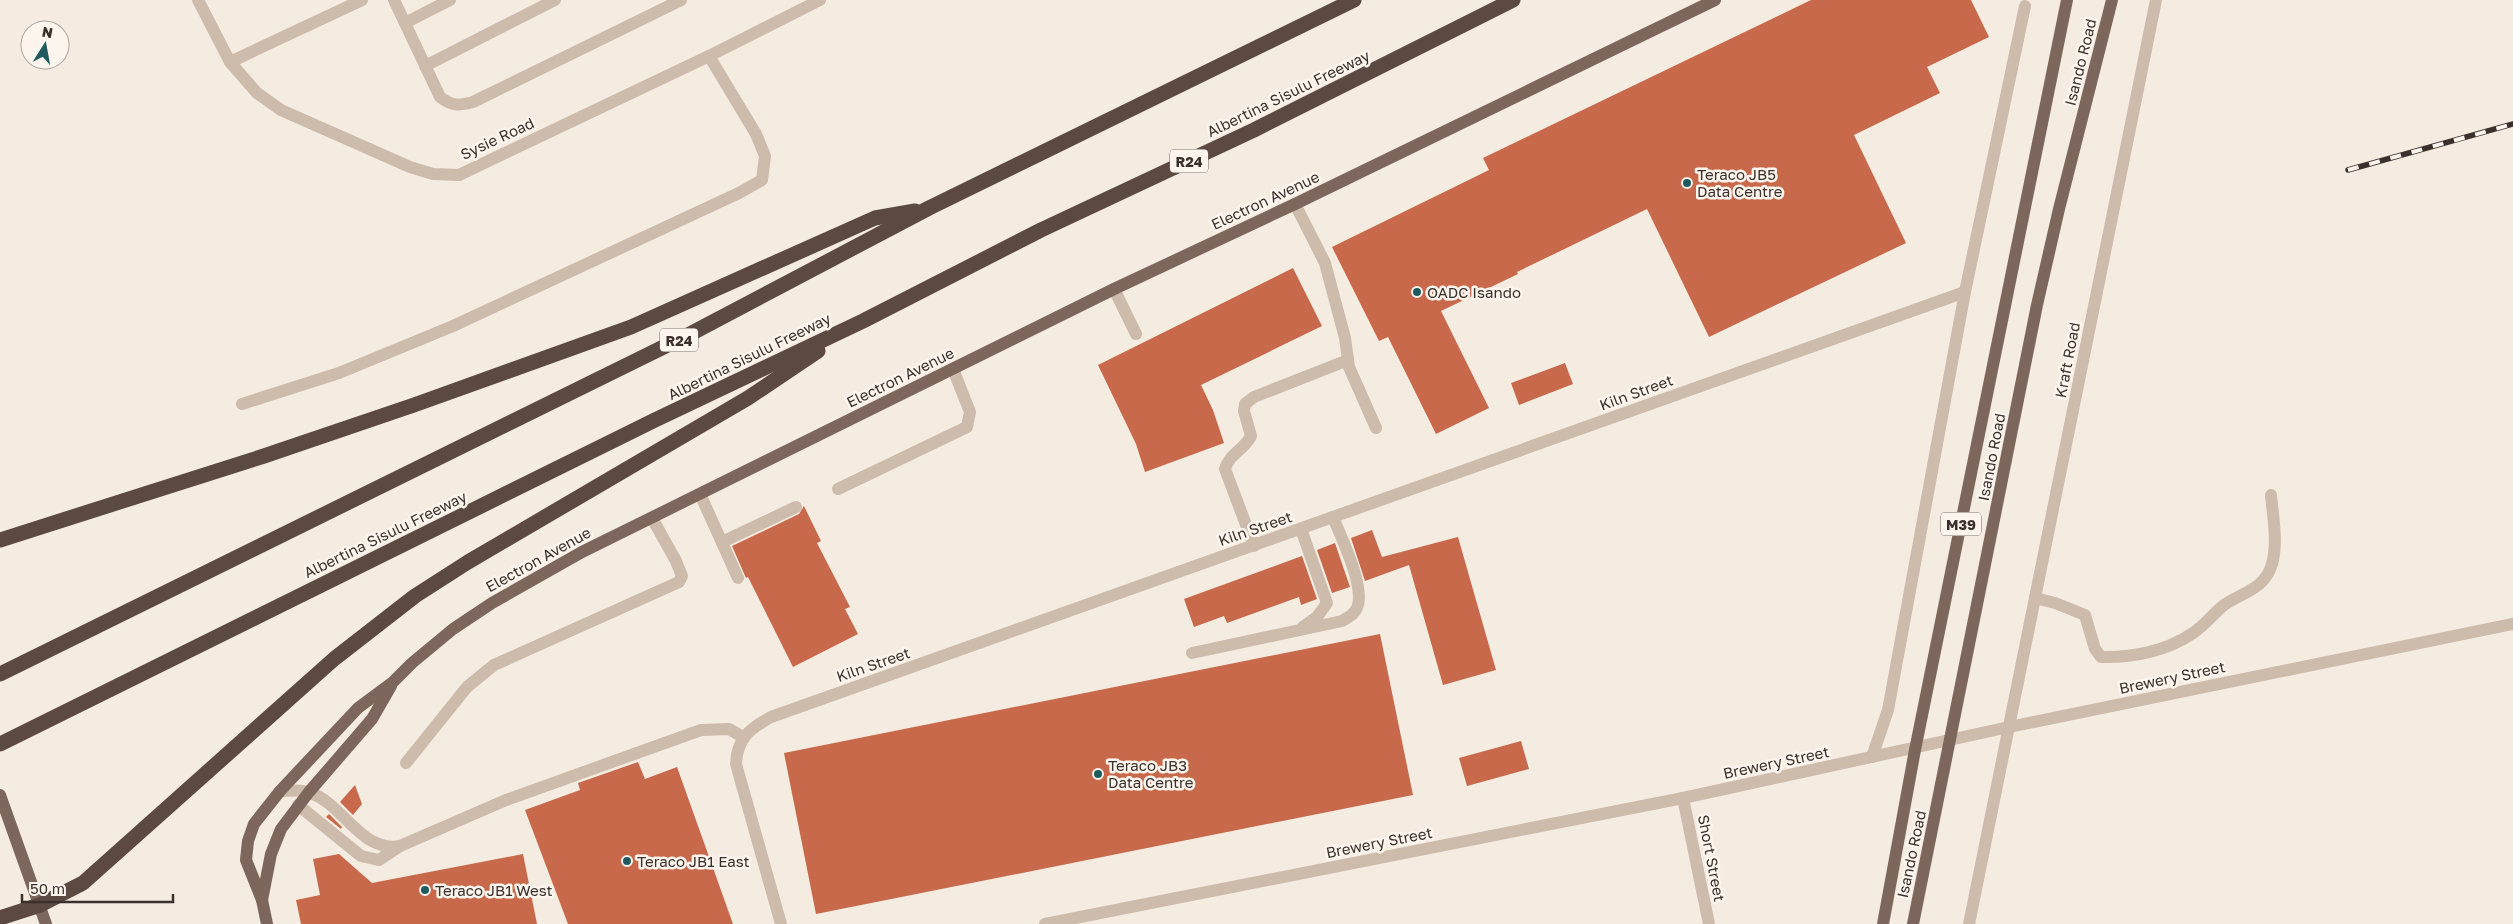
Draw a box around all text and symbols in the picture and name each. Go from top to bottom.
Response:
street label: Isando Road [2060,17,2100,107]
north arrow [20,20,70,70]
text: N [41,22,54,41]
street label: Albertina Sisulu Freeway [1204,45,1373,140]
street label: Sysie Road [457,113,537,163]
road number: R24 [1170,150,1208,172]
place label: Teraco JB5 Data Centre [1697,165,1783,200]
street label: Electron Avenue [1208,167,1322,233]
marker: Teraco JB5 Data Centre [1681,177,1693,189]
place label: OADC Isando [1427,283,1521,301]
marker: OADC Isando [1411,286,1423,298]
street label: Albertina Sisulu Freeway [665,308,834,403]
street label: Kraft Road [2051,321,2083,399]
road number: R24 [660,328,698,352]
street label: Electron Avenue [843,343,957,411]
street label: Kiln Street [1597,370,1675,414]
street label: Isando Road [1974,412,2008,502]
street label: Albertina Sisulu Freeway [301,486,470,581]
street label: Kiln Street [1216,507,1294,549]
road number: M39 [1941,512,1981,536]
street label: Electron Avenue [482,523,594,595]
street label: Kiln Street [834,643,912,685]
street label: Brewery Street [2117,657,2227,697]
street label: Brewery Street [1721,742,1831,782]
place label: Teraco JB3 Data Centre [1108,756,1194,791]
marker: Teraco JB3 Data Centre [1092,768,1104,780]
street label: Isando Road [1893,809,1929,899]
street label: Short Street [1695,813,1729,903]
street label: Brewery Street [1324,823,1434,861]
place label: Teraco JB1 East [637,852,750,870]
marker: Teraco JB1 East [621,855,633,867]
scale bar [22,872,174,904]
text: 50 m [30,879,65,897]
place label: Teraco JB1 West [435,881,553,899]
marker: Teraco JB1 West [419,884,431,896]

